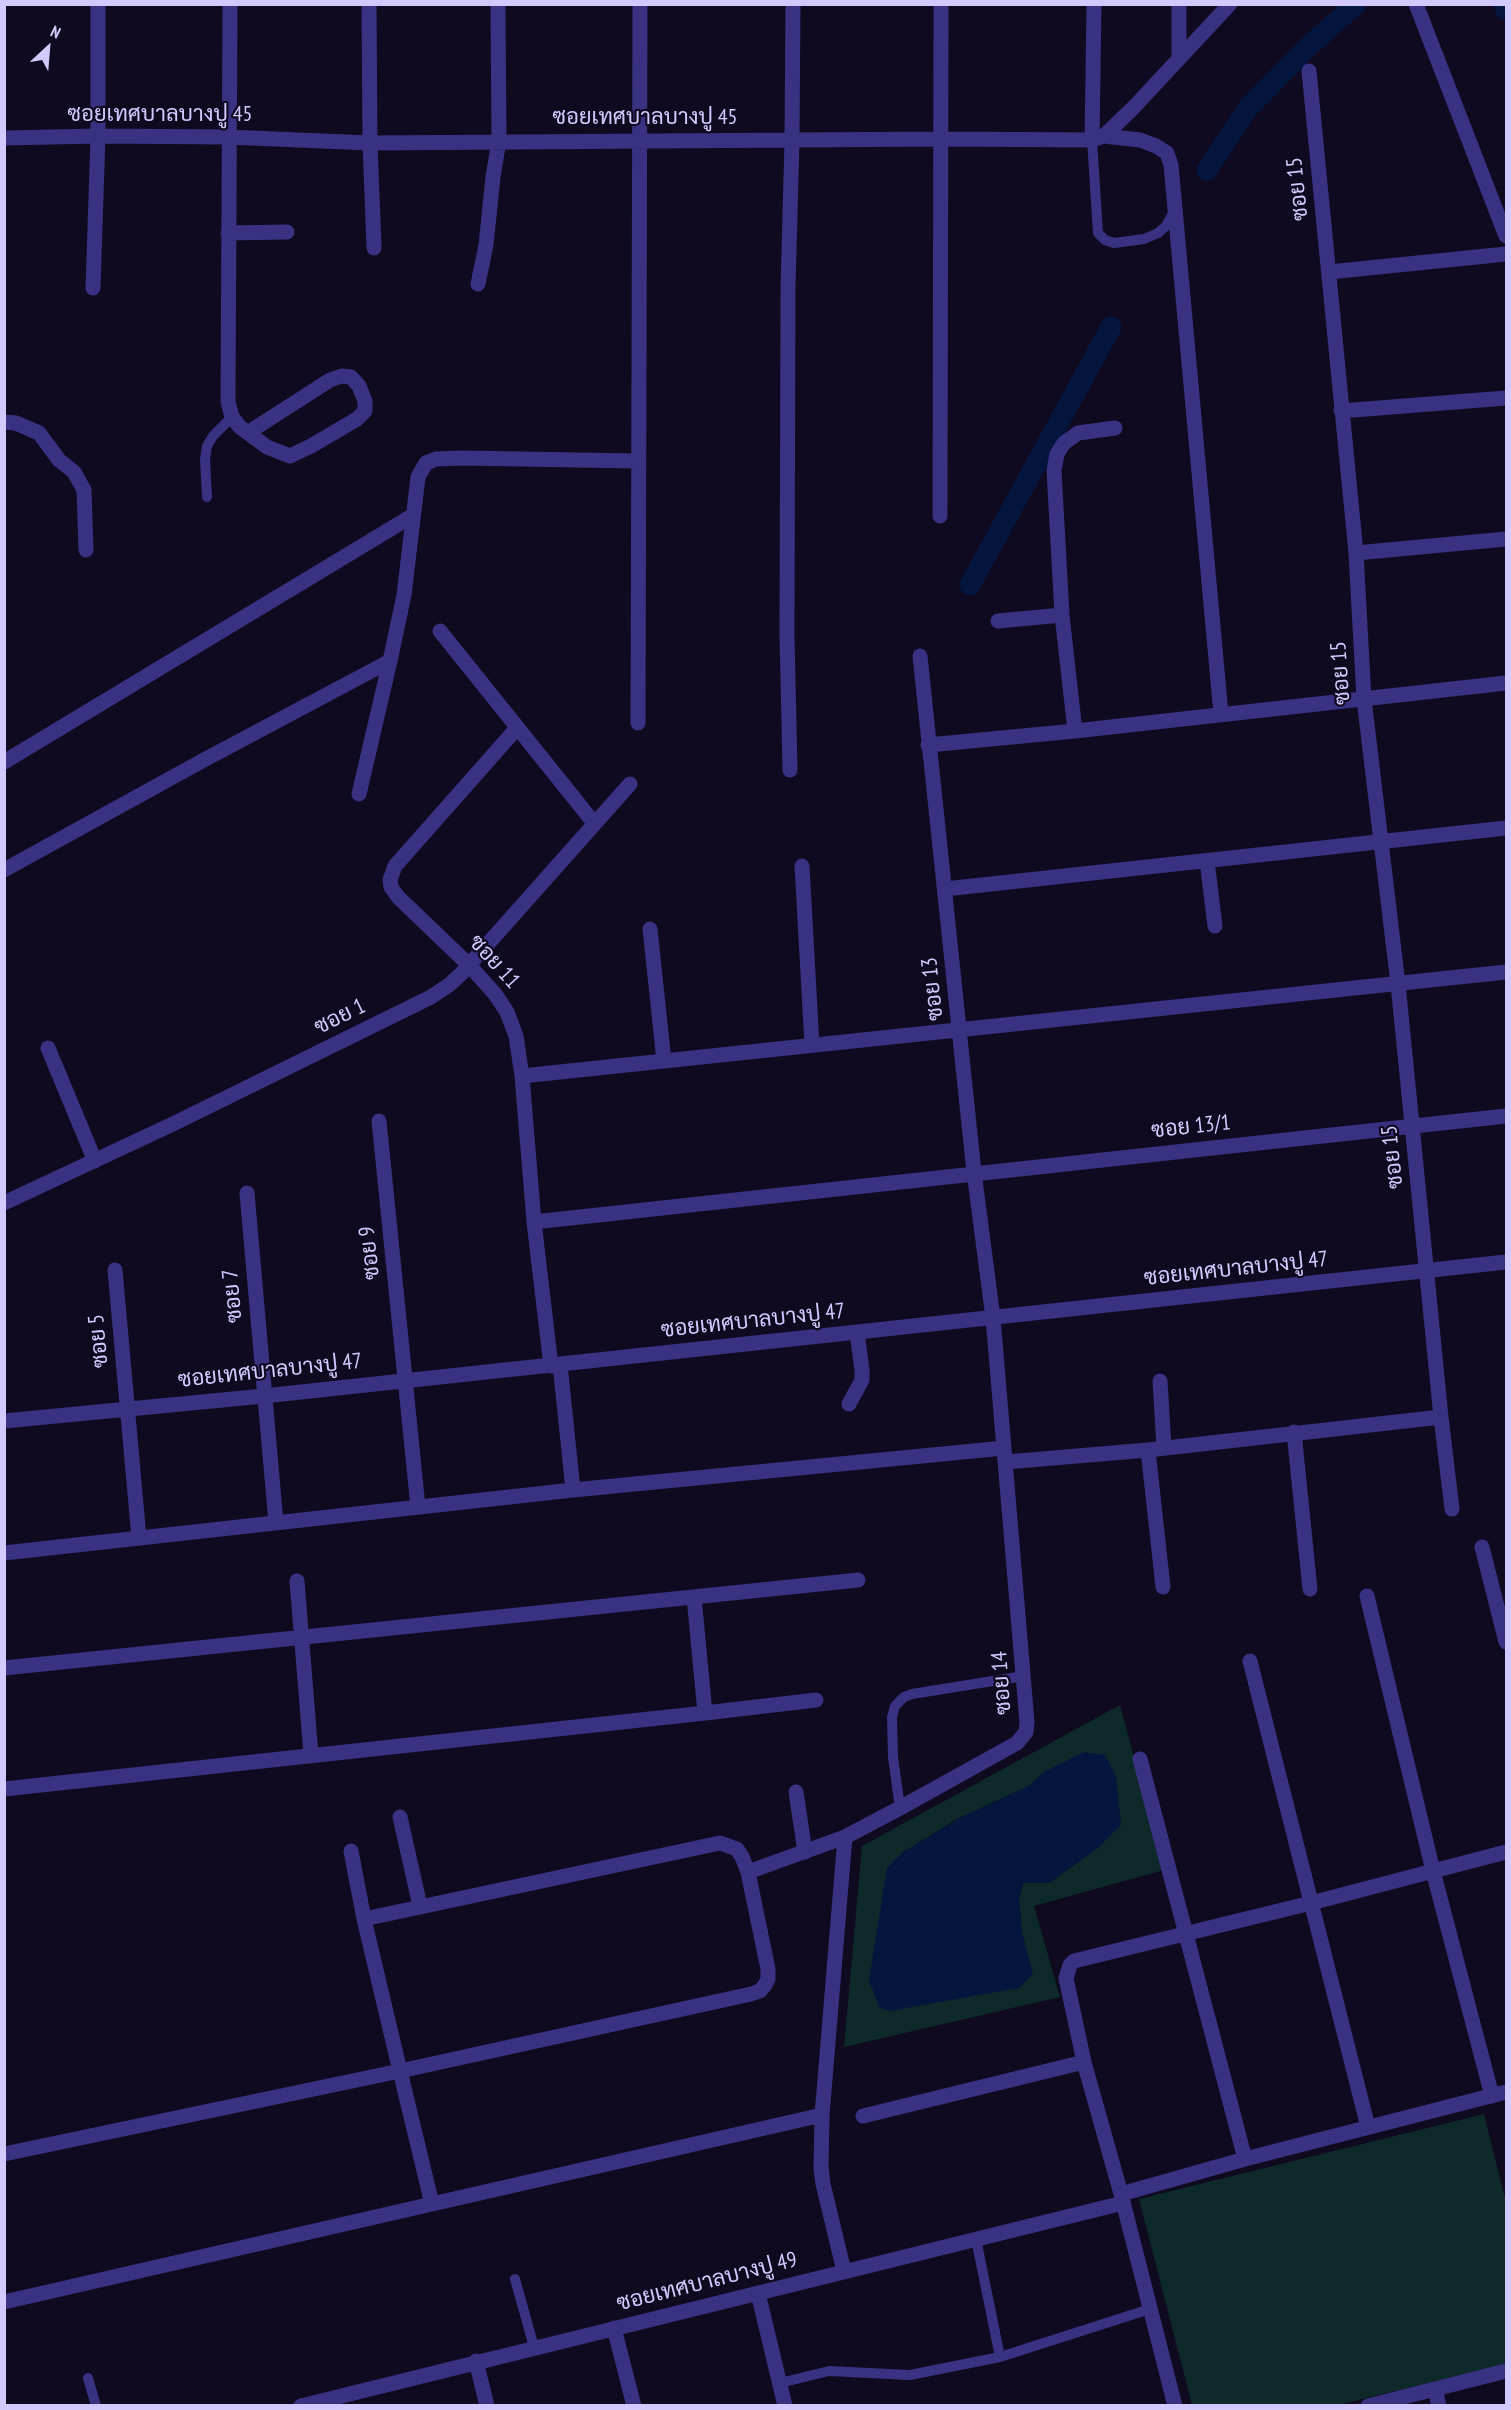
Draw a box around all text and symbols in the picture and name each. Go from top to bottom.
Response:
north arrow [18,18,78,78]
text: N [48,21,64,43]
street label: ซอยเทศบาลบางปู 45 [68,102,252,128]
street label: ซอยเทศบาลบางปู 45 [553,105,737,131]
street label: ซอย 15 [1282,156,1314,222]
street label: ซอย 15 [1326,640,1356,706]
street label: ซอย 11 [463,930,525,994]
street label: ซอย 13 [917,956,949,1022]
street label: ซอย 1 [310,993,370,1041]
street label: ซอย 13/1 [1150,1110,1232,1144]
street label: ซอย 15 [1377,1124,1409,1190]
street label: ซอย 9 [354,1225,386,1281]
street label: ซอยเทศบาลบางปู 47 [1143,1246,1329,1292]
street label: ซอย 7 [218,1268,248,1324]
street label: ซอยเทศบาลบางปู 47 [660,1298,846,1344]
street label: ซอย 5 [84,1313,114,1369]
street label: ซอยเทศบาลบางปู 47 [177,1348,363,1394]
street label: ซอย 14 [987,1650,1017,1716]
street label: ซอยเทศบาลบางปู 49 [614,2247,800,2317]

